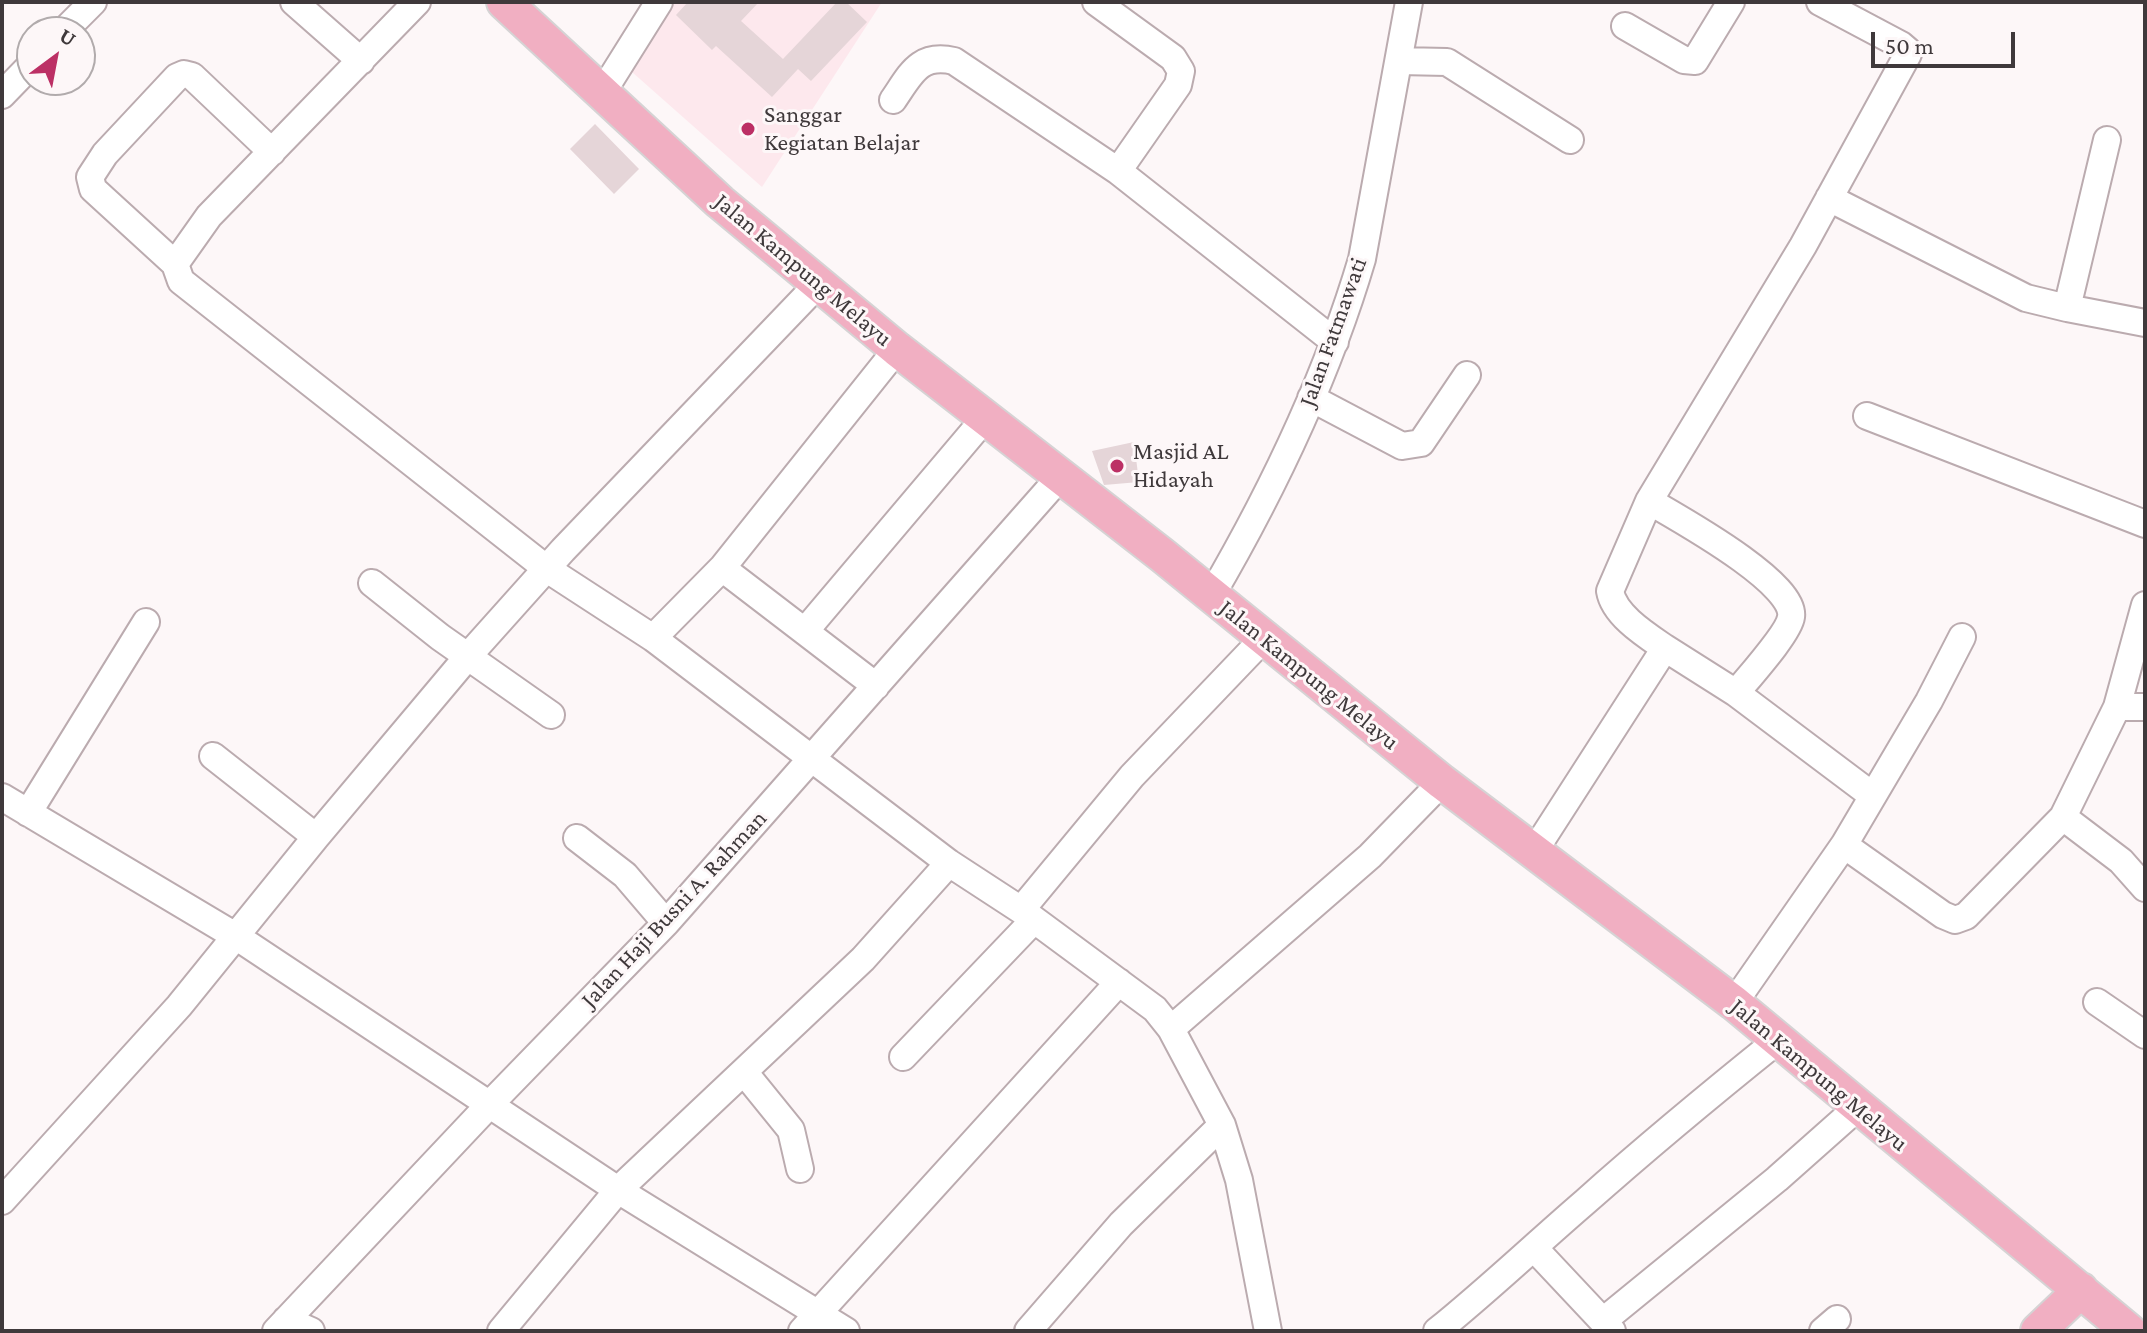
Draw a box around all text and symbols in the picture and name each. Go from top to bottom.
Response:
north arrow [16,16,96,96]
scale bar [1875,16,2019,66]
text: U [55,22,81,52]
text: 50 m [1885,32,1934,59]
place label: Sanggar Kegiatan Belajar [764,101,920,157]
marker: Sanggar Kegiatan Belajar [739,120,757,138]
street label: Jalan Kampung Melayu [708,187,898,353]
street label: Jalan Fatmawati [1293,254,1373,410]
place label: Masjid AL Hidayah [1133,438,1228,494]
marker: Masjid AL Hidayah [1108,457,1126,475]
street label: Jalan Kampung Melayu [1213,594,1405,756]
street label: Jalan Haji Busni A. Rahman [575,804,773,1014]
street label: Jalan Kampung Melayu [1724,992,1914,1158]

